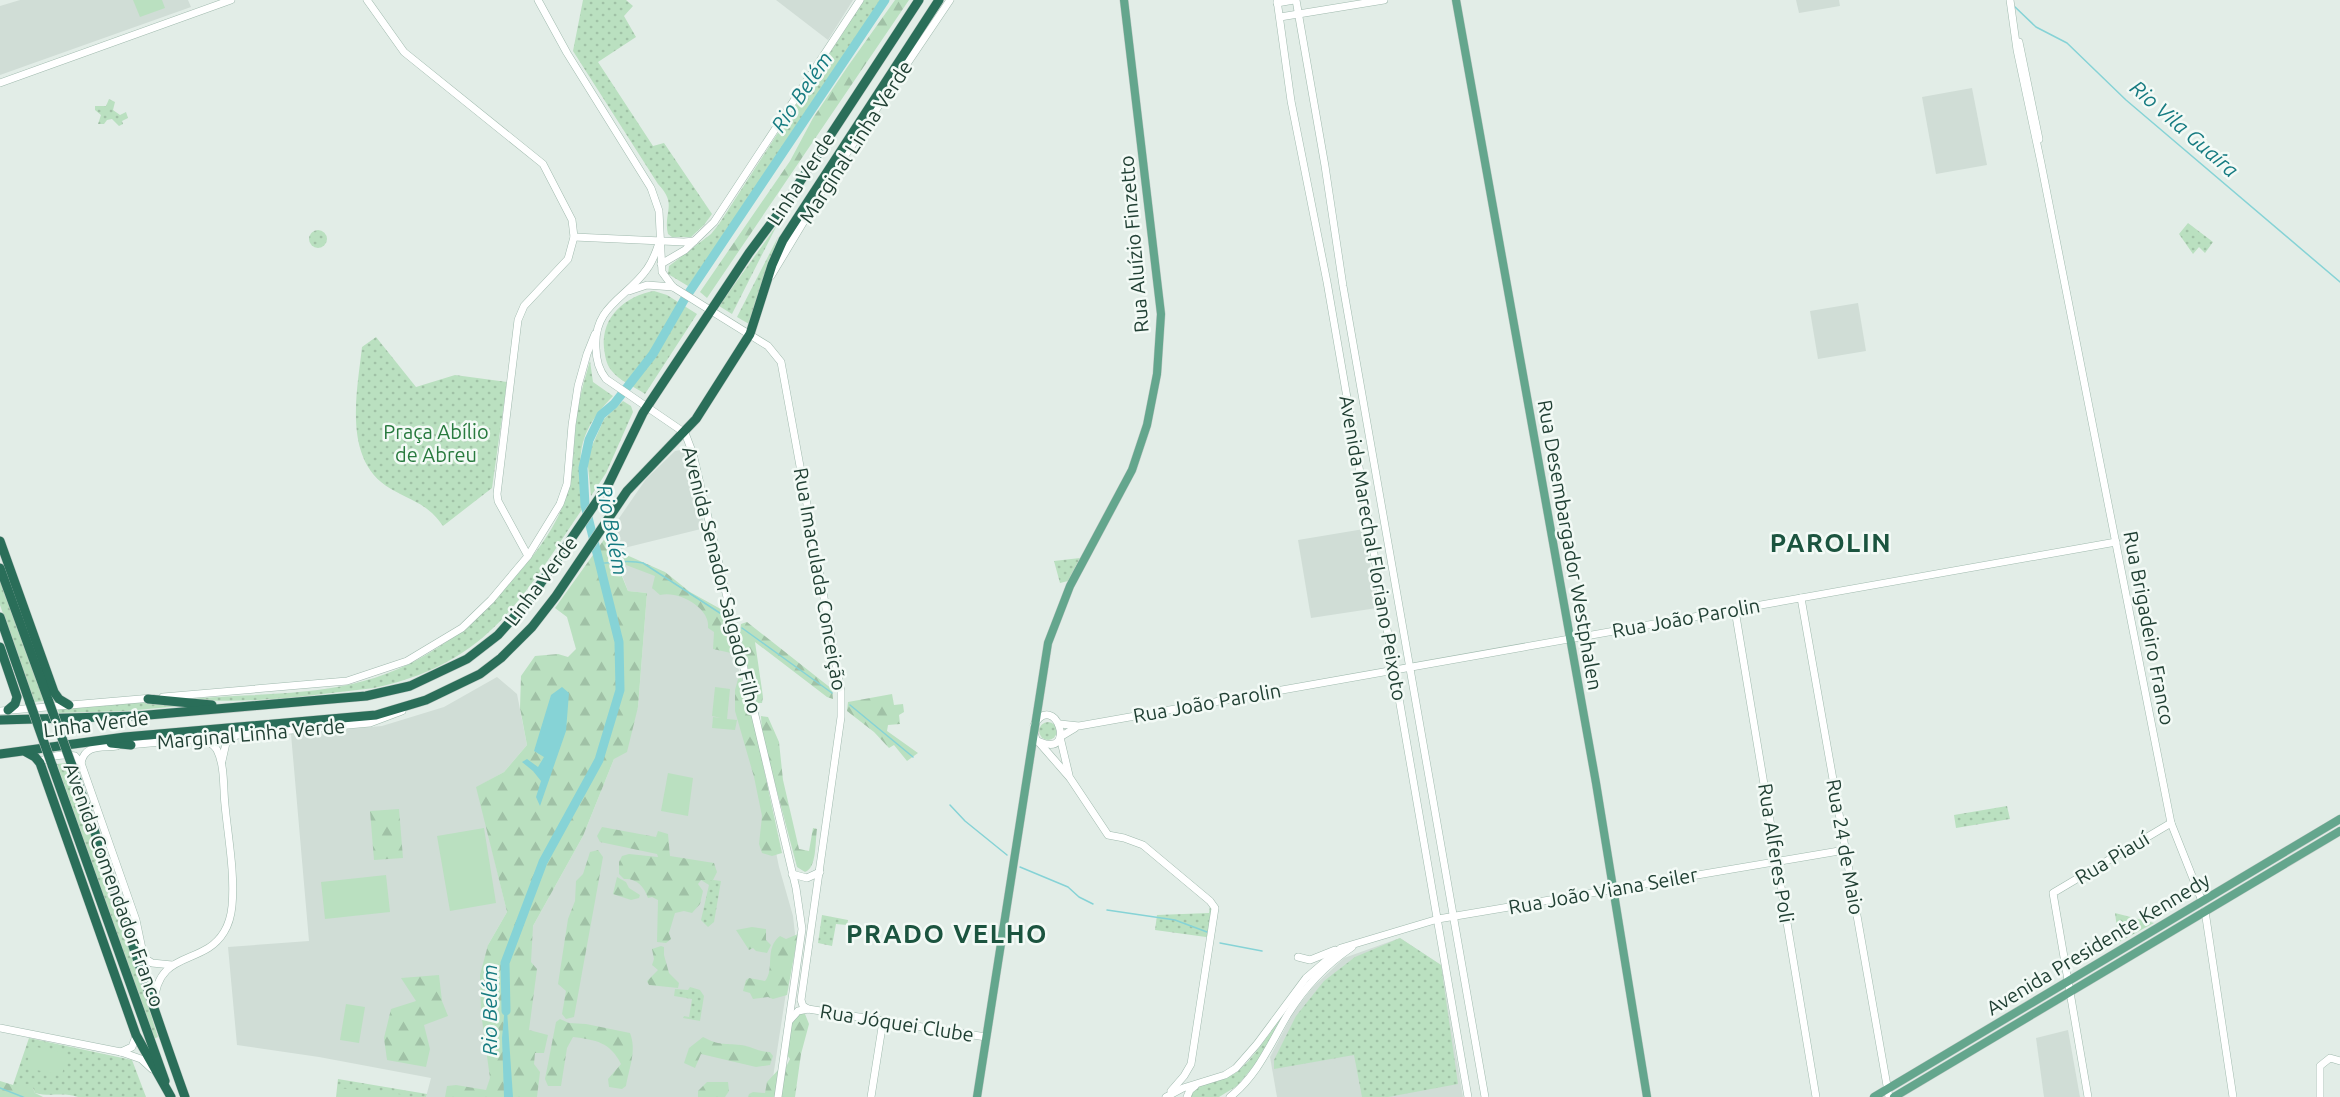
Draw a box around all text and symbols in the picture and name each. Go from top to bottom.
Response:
water label: Rio Belém [766,47,837,136]
street label: Marginal Linha Verde [794,56,918,228]
water label: Rio Vila Guaíra [2126,75,2244,182]
street label: Linha Verde [762,128,840,230]
street label: Rua Aluízio Finzetto [1114,154,1153,334]
street label: Avenida Marechal Floriano Peixoto [1335,393,1412,702]
street label: Rua Desembargador Westphalen [1534,398,1607,692]
park label: Praça Abílio de Abreu [383,420,489,466]
street label: Avenida Senador Salgado Filho [678,444,767,716]
street label: Rua Imaculada Conceição [790,466,851,692]
water label: Rio Belém [592,483,634,577]
district label: PAROLIN [1770,528,1892,557]
street label: Rua Brigadeiro Franco [2119,529,2180,727]
street label: Linha Verde [500,531,582,630]
street label: Rua João Parolin [1610,593,1762,642]
street label: Rua João Parolin [1131,678,1283,727]
street label: Linha Verde [42,706,150,741]
street label: Marginal Linha Verde [156,714,346,753]
street label: Avenida Comendador Franco [60,760,169,1010]
street label: Rua 24 de Maio [1822,777,1869,917]
street label: Rua Alferes Poli [1754,781,1799,924]
street label: Rua Piauí [2071,826,2154,889]
street label: Rua João Viana Seiler [1506,862,1700,918]
street label: Avenida Presidente Kennedy [1982,868,2214,1019]
district label: PRADO VELHO [846,919,1048,948]
water label: Rio Belém [477,964,501,1056]
street label: Rua Jóquei Clube [818,999,976,1046]

